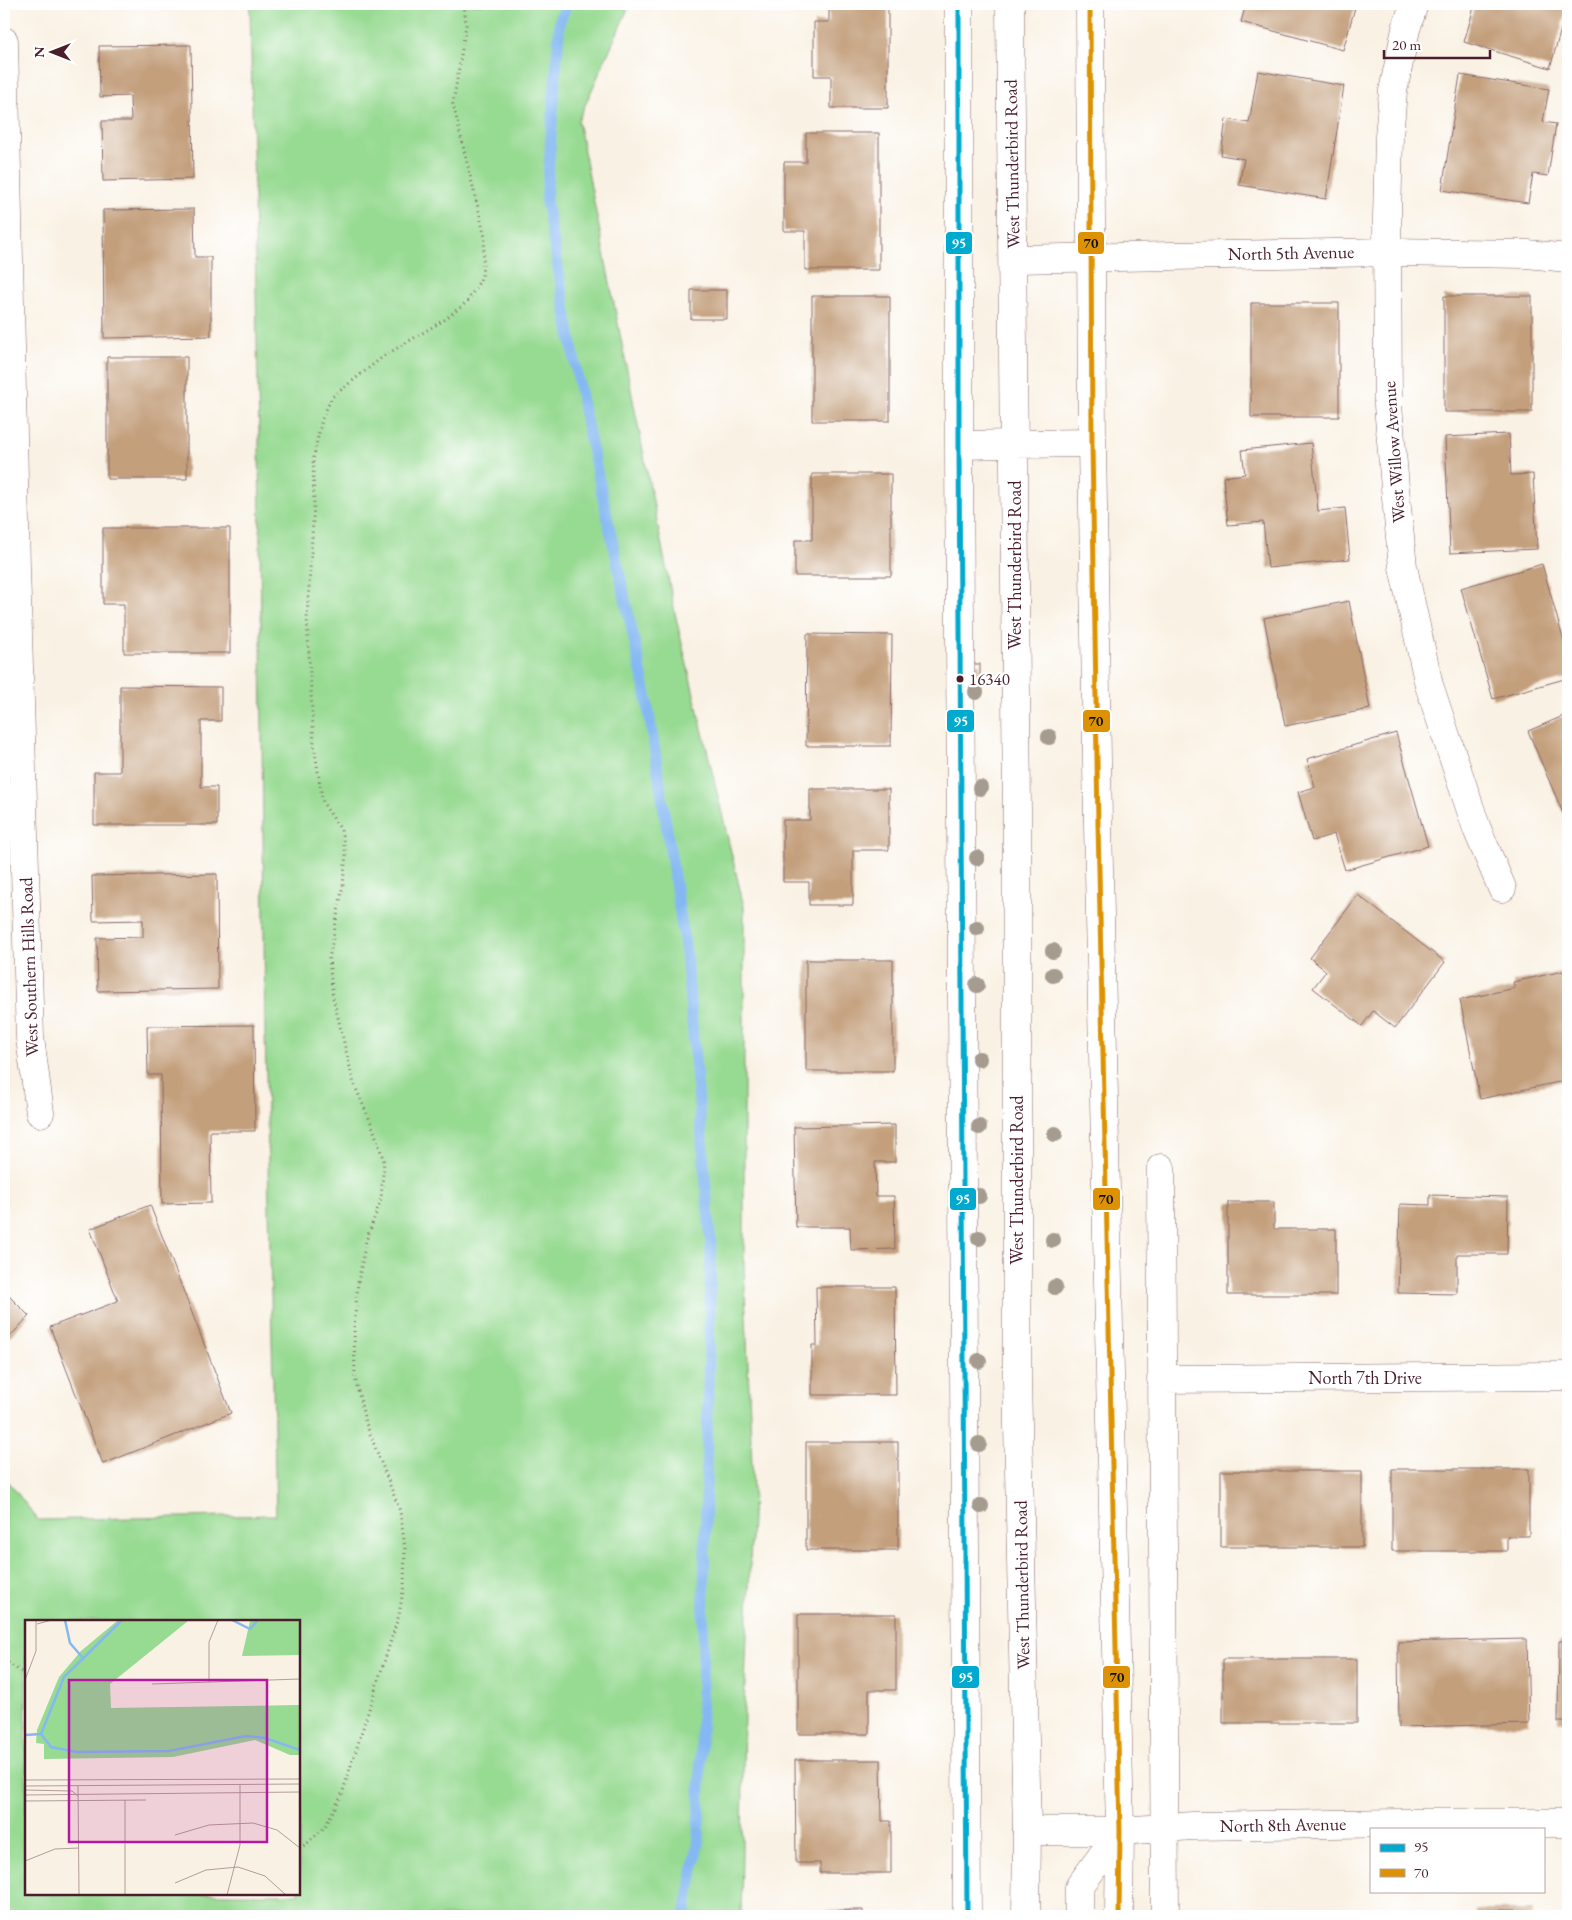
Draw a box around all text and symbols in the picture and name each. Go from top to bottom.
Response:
north arrow [28,28,78,78]
scale bar [1384,28,1491,60]
text: 20 m [1392,35,1421,54]
text: N [30,46,48,58]
street label: West Thunderbird Road [999,78,1024,249]
line badge: 95 [945,231,973,255]
line badge: 70 [1077,231,1105,255]
text: 95 [952,234,966,252]
text: 70 [1084,234,1099,252]
street label: North 5th Avenue [1228,240,1354,265]
street label: West Willow Avenue [1377,380,1410,524]
street label: West Thunderbird Road [1003,479,1026,650]
place label: 16340 [969,668,1010,690]
marker: 16340 [955,674,965,684]
line badge: 95 [946,709,975,733]
line badge: 70 [1082,709,1111,733]
text: 95 [954,712,968,730]
text: 70 [1089,712,1104,730]
street label: West Southern Hills Road [14,876,43,1057]
street label: West Thunderbird Road [1005,1094,1028,1265]
line badge: 95 [949,1187,977,1211]
line badge: 70 [1092,1187,1121,1211]
text: 95 [956,1190,970,1208]
text: 70 [1099,1190,1114,1208]
street label: North 7th Drive [1308,1366,1422,1389]
street label: West Thunderbird Road [1009,1499,1034,1670]
inset map [25,1620,300,1895]
line badge: 95 [951,1665,980,1689]
line badge: 70 [1102,1665,1131,1689]
text: 95 [959,1668,973,1686]
text: 70 [1110,1668,1125,1686]
street label: North 8th Avenue [1220,1812,1346,1837]
legend [1370,1828,1544,1892]
text: 95 [1414,1837,1428,1856]
text: 70 [1414,1863,1428,1882]

